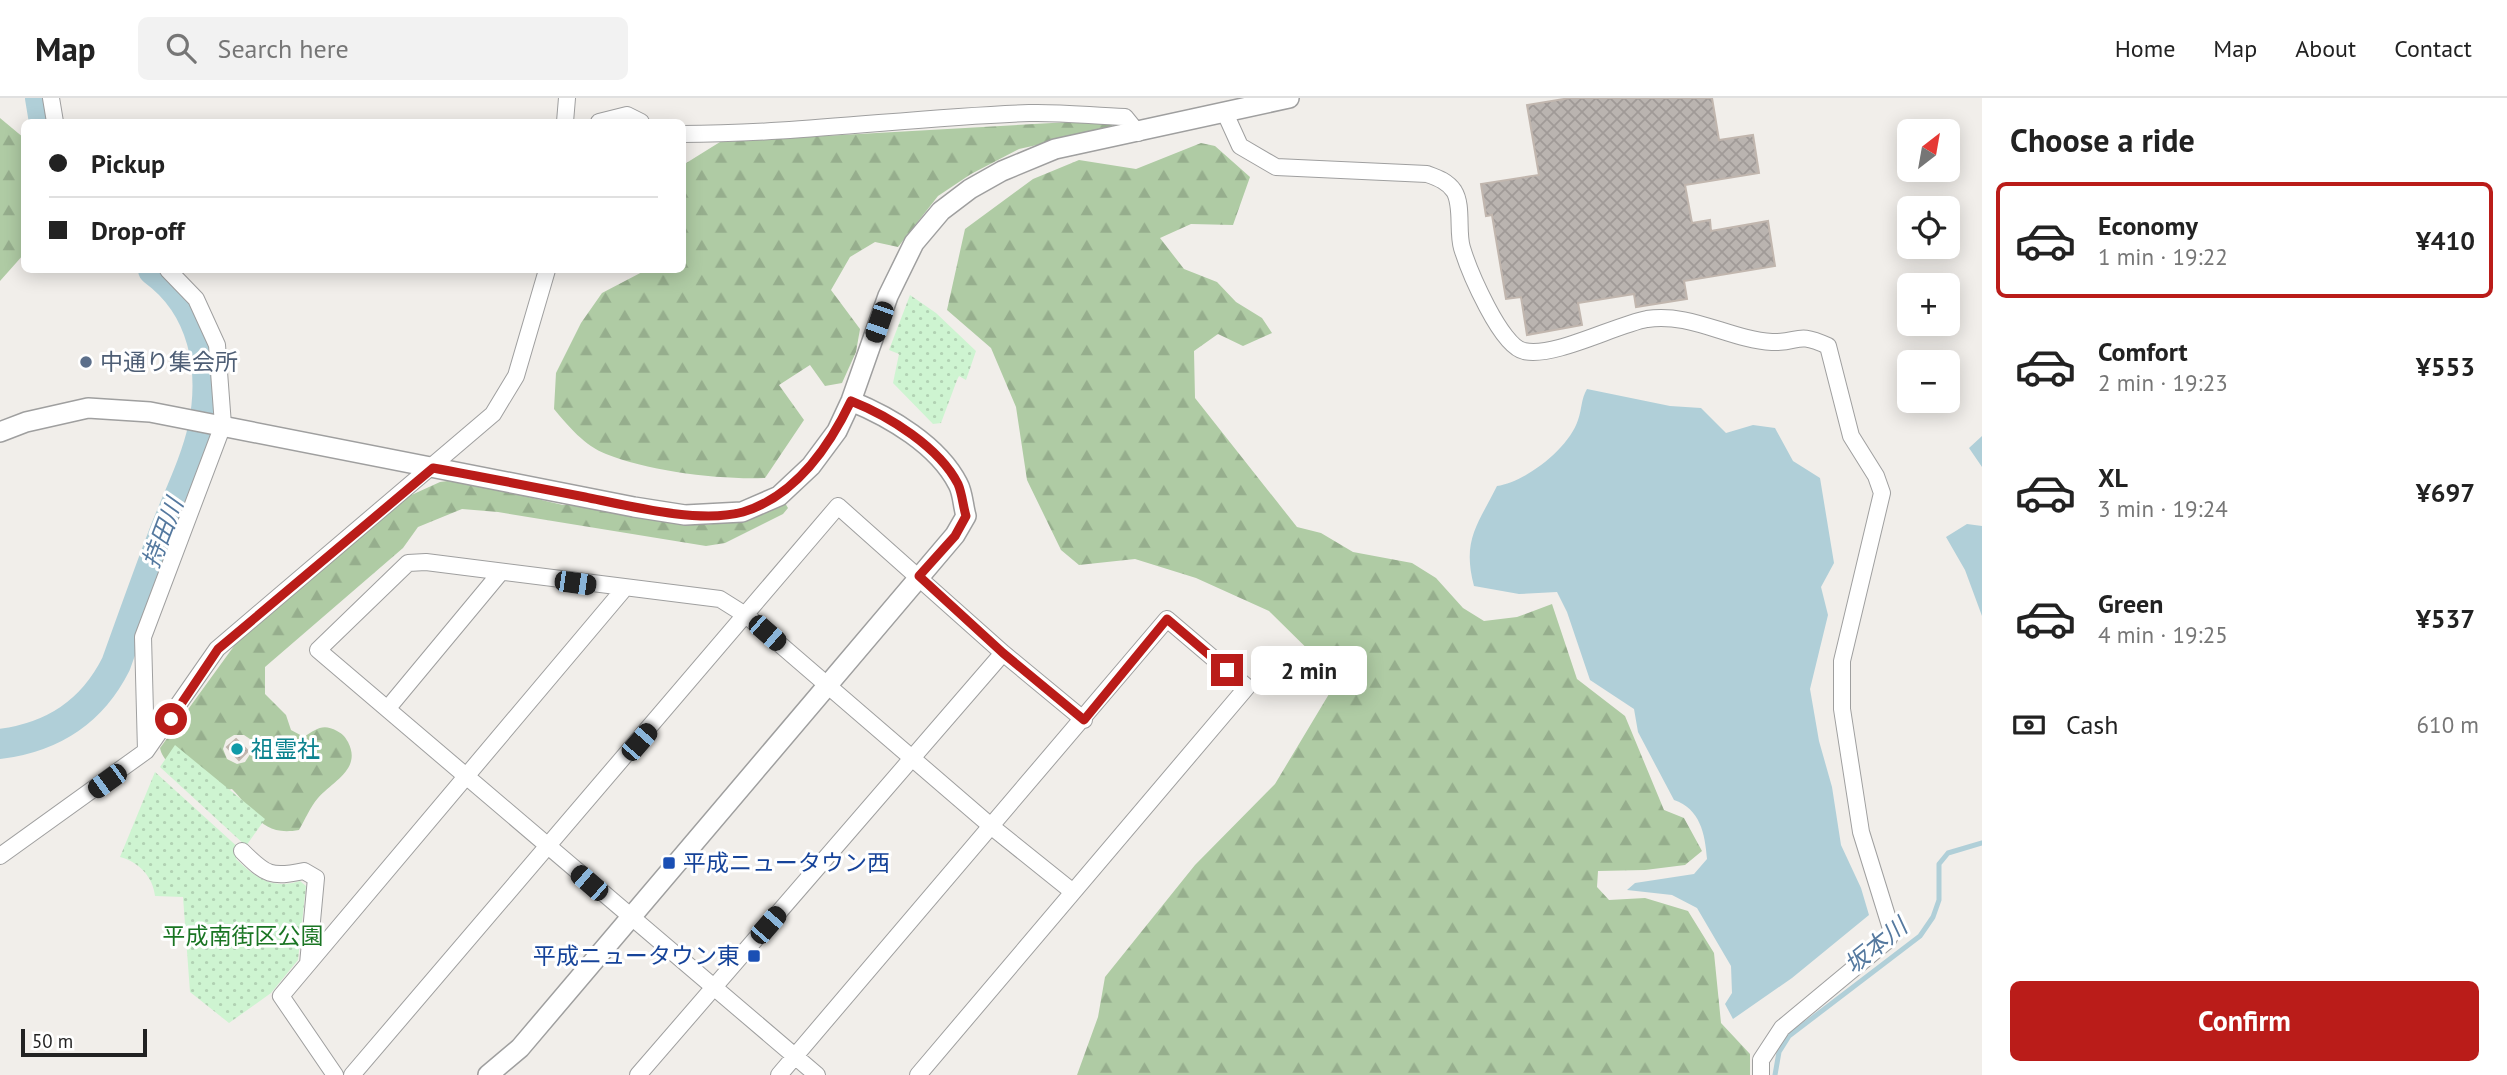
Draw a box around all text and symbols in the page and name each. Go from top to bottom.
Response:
search box [138,17,628,80]
text: Map [35,27,96,70]
icon: search [162,29,200,67]
text: Search here [218,32,349,65]
text: Home [2115,33,2175,64]
text: Map [2213,33,2257,64]
text: About [2295,33,2356,64]
text: Contact [2394,33,2472,64]
north arrow [1897,119,1960,182]
map controls [1897,119,1960,413]
text: Choose a ride [2010,119,2195,161]
text: Pickup [91,147,165,180]
button: locate [1897,196,1960,259]
icon: car [2014,209,2077,272]
text: Economy [2098,209,2198,242]
text: Drop-off [91,214,185,247]
text: ¥410 [2416,224,2475,257]
text: 1 min · 19:22 [2098,242,2228,271]
button: + [1897,273,1960,336]
car [863,299,896,345]
icon: car [2014,335,2077,398]
text: Comfort [2098,335,2188,368]
place label: 中通り集会所 [100,347,238,376]
button: − [1897,350,1960,413]
text: ¥553 [2416,350,2475,383]
marker: 中通り集会所 [78,354,94,370]
text: 2 min · 19:23 [2098,368,2228,397]
icon: car [2014,461,2077,524]
text: XL [2098,461,2128,494]
text: ¥697 [2416,476,2475,509]
water label: 持田川 [135,491,191,572]
text: 3 min · 19:24 [2098,494,2228,523]
car [553,570,598,596]
icon: car [2014,587,2077,650]
text: Green [2098,587,2163,620]
text: ¥537 [2416,602,2475,635]
car [745,611,790,655]
text: 4 min · 19:25 [2098,620,2228,649]
callout: 2 min [1252,646,1367,694]
route end [1211,654,1243,686]
text: 2 min [1281,656,1337,685]
route start [155,703,187,735]
icon: cash [2010,706,2048,744]
text: Cash [2066,708,2118,741]
text: 610 m [2417,710,2479,739]
car [618,719,661,765]
place label: 祖霊社 [251,734,320,763]
marker: 祖霊社 [229,741,245,757]
car [84,760,131,802]
place label: 平成ニュータウン西 [683,848,890,877]
marker: 平成ニュータウン西 [661,855,677,871]
car [567,861,612,905]
car [747,902,790,948]
water label: 坂本川 [1838,909,1916,980]
park label: 平成南街区公園 [163,921,324,950]
place label: 平成ニュータウン東 [533,941,740,970]
marker: 平成ニュータウン東 [746,948,762,964]
button: Confirm [2010,981,2479,1061]
scale bar [21,1026,147,1058]
text: 50 m [32,1029,73,1053]

